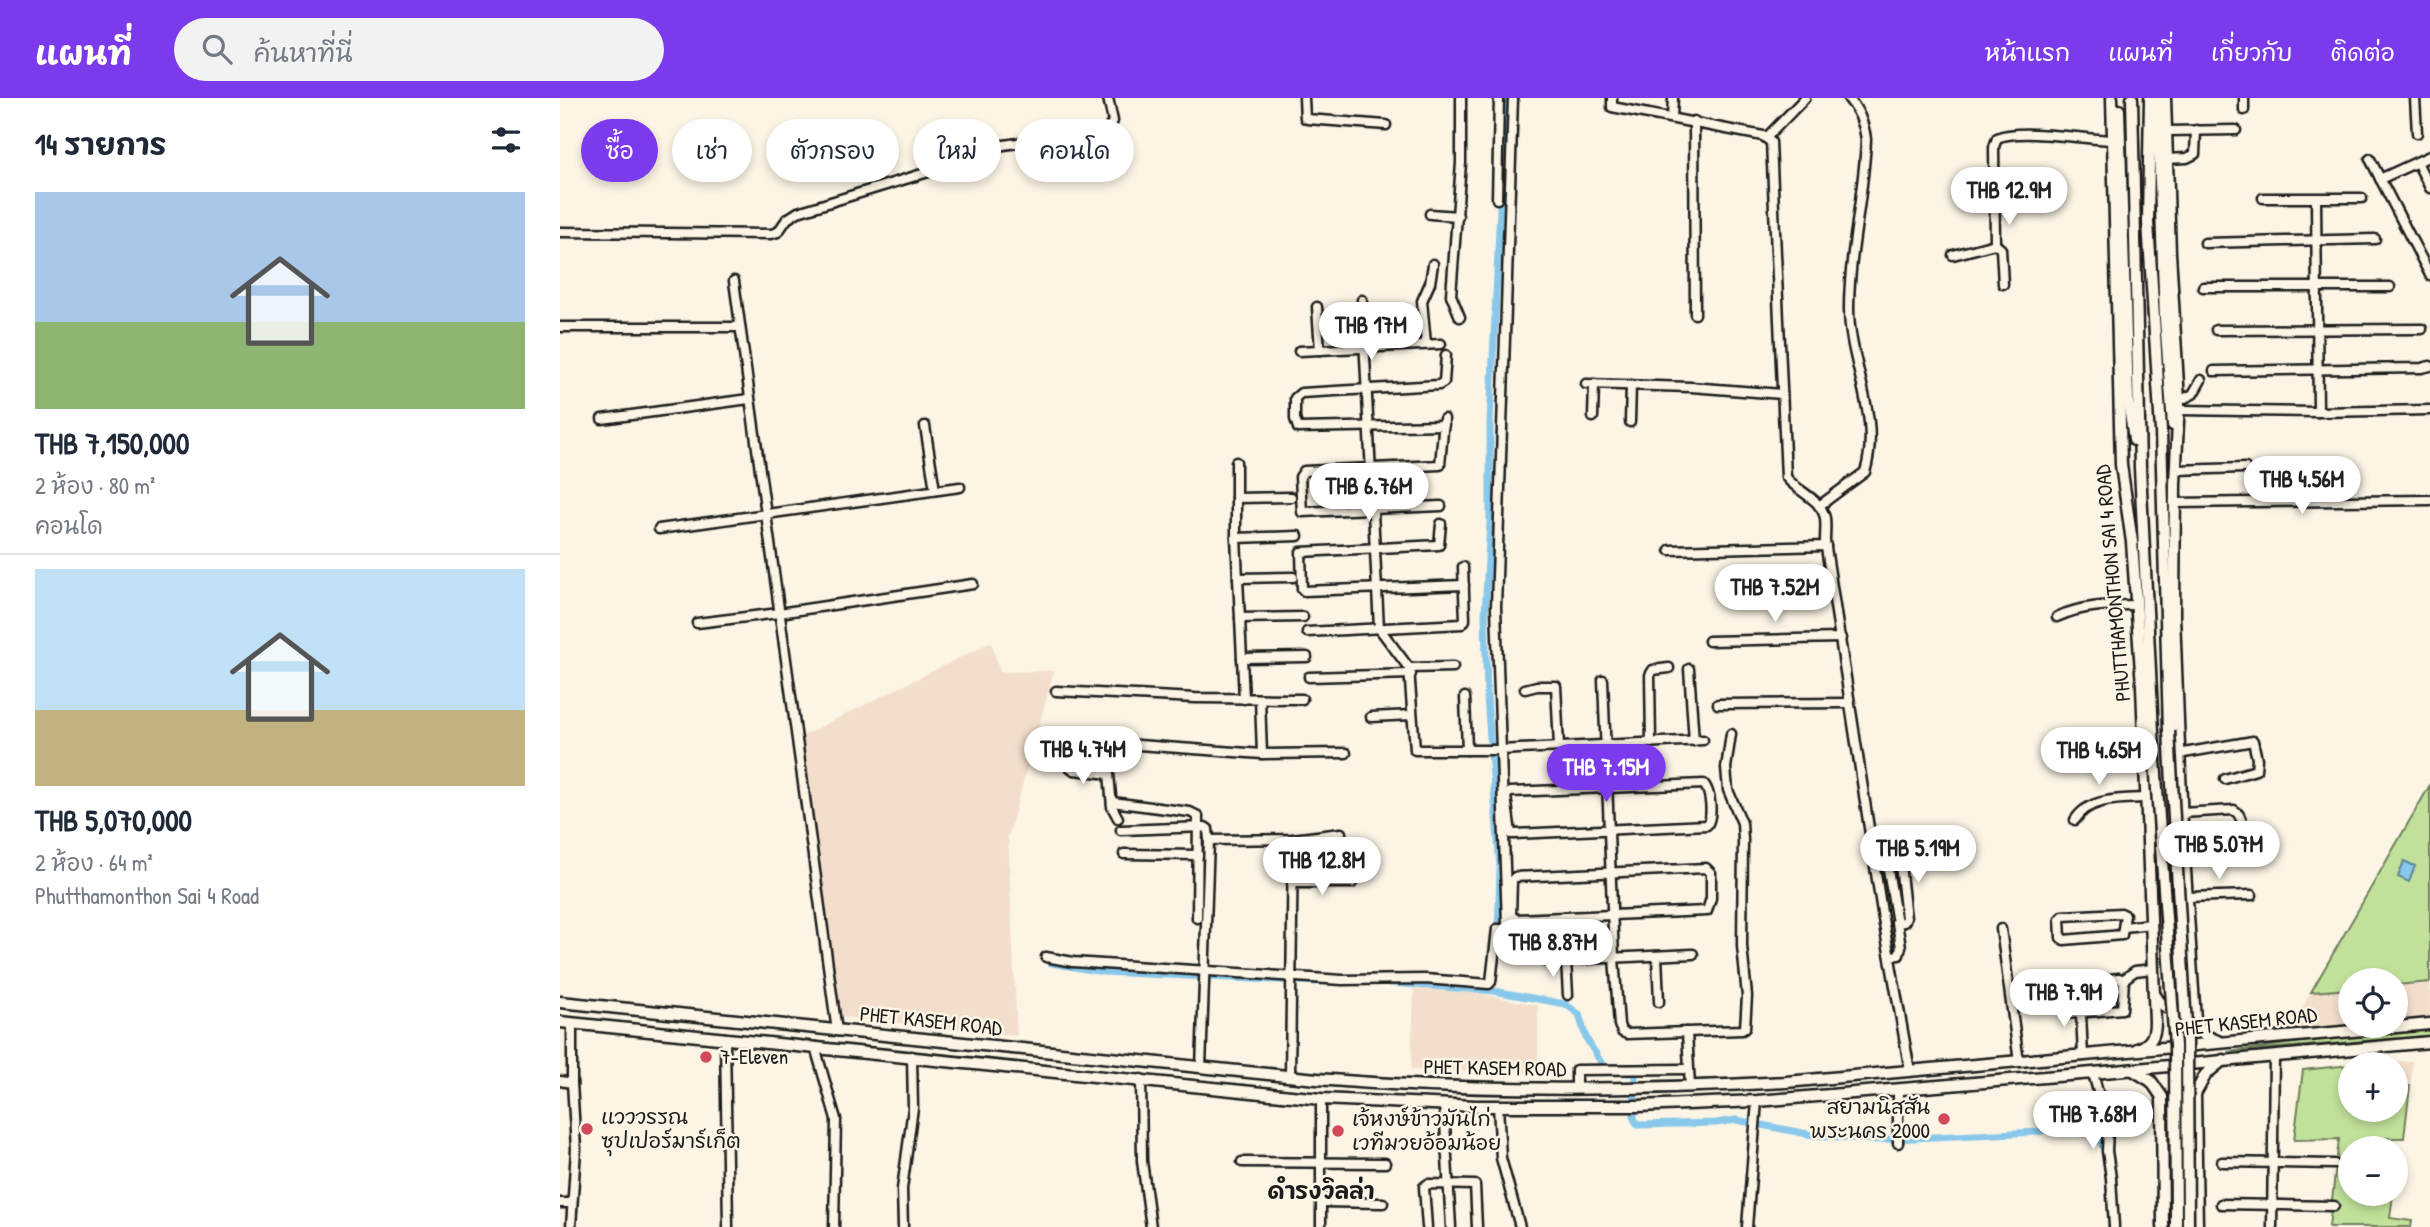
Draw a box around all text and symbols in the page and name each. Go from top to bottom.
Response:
search box [174,18,664,81]
icon: search [198,30,236,68]
text: แผนที่ [35,31,132,75]
text: ค้นหาที่นี่ [254,35,353,70]
text: หน้าแรก [1985,36,2070,68]
text: แผนที่ [2108,36,2173,68]
text: เกี่ยวกับ [2211,36,2293,68]
text: ติดต่อ [2331,36,2395,68]
chip: ซื้อ [581,119,658,182]
chip: เช่า [672,119,752,182]
chip: ตัวกรอง [766,119,899,182]
chip: ใหม่ [913,119,1001,182]
chip: คอนโด [1015,119,1134,182]
icon: filters [487,121,525,159]
text: 14 รายการ [35,124,167,164]
pin: THB 12.9M [1929,167,2089,227]
text: THB 12.9M [1967,174,2051,205]
icon: home [217,238,343,364]
pin: THB 17M [1306,302,1436,362]
text: THB 17M [1335,309,1407,340]
text: THB 7,150,000 [35,423,190,463]
pin: THB 4.56M [2222,456,2382,516]
street label: PHUTTHAMONTHON SAI 4 ROAD [2088,463,2137,703]
text: THB 4.56M [2260,463,2344,494]
pin: THB 6.76M [1289,464,1449,523]
text: 2 ห้อง · 80 m² [35,470,155,501]
text: THB 6.76M [1326,470,1412,501]
text: คอนโด [35,510,103,541]
pin: THB 7.52M [1695,564,1855,624]
text: THB 7.52M [1731,571,1819,602]
icon: home [217,614,343,740]
pin: THB 4.74M [1003,726,1163,786]
pin: THB 4.65M [2019,728,2179,787]
text: THB 4.74M [1040,733,1126,764]
text: THB 4.65M [2057,734,2141,765]
pin: THB 7.15M [1526,744,1686,804]
text: THB 7.15M [1563,751,1649,782]
text: THB 5,070,000 [35,800,192,840]
pin: THB 5.07M [2139,822,2299,881]
pin: THB 5.19M [1838,826,1998,885]
text: THB 5.07M [2175,828,2263,859]
text: THB 5.19M [1876,832,1960,863]
pin: THB 12.8M [1242,838,1402,897]
text: THB 12.8M [1279,844,1365,875]
text: 2 ห้อง · 64 m² [35,847,153,878]
text: Phutthamonthon Sai 4 Road [35,880,259,911]
pin: THB 8.87M [1473,920,1633,979]
text: THB 8.87M [1509,926,1597,957]
map controls [2338,968,2408,1206]
button: locate [2338,968,2408,1038]
pin: THB 7.9M [1992,970,2136,1029]
text: THB 7.9M [2026,976,2102,1007]
street label: PHET KASEM ROAD [859,999,1004,1042]
street label: PHET KASEM ROAD [2173,1000,2318,1043]
place label: 7-Eleven [720,1042,788,1071]
marker: 7-Eleven [698,1049,714,1065]
street label: PHET KASEM ROAD [1423,1052,1567,1083]
button: + [2338,1052,2408,1122]
pin: THB 7.68M [2013,1091,2173,1151]
place label: สยามนิสสัน พระนคร 2000 [1810,1092,1930,1145]
text: THB 7.68M [2049,1098,2137,1129]
place label: แวววรรณ ซุปเปอร์มาร์เก็ต [601,1102,741,1157]
place label: เจ้หงษ์ข้าวมันไก่ เวทีมวยอ้อมน้อย [1352,1104,1502,1157]
marker: สยามนิสสัน พระนคร 2000 [1936,1111,1952,1127]
marker: แวววรรณ ซุปเปอร์มาร์เก็ต [579,1121,595,1137]
marker: เจ้หงษ์ข้าวมันไก่ เวทีมวยอ้อมน้อย [1330,1123,1346,1139]
button: − [2338,1136,2408,1206]
district label: ดำรงวิลล่า [1267,1175,1375,1206]

